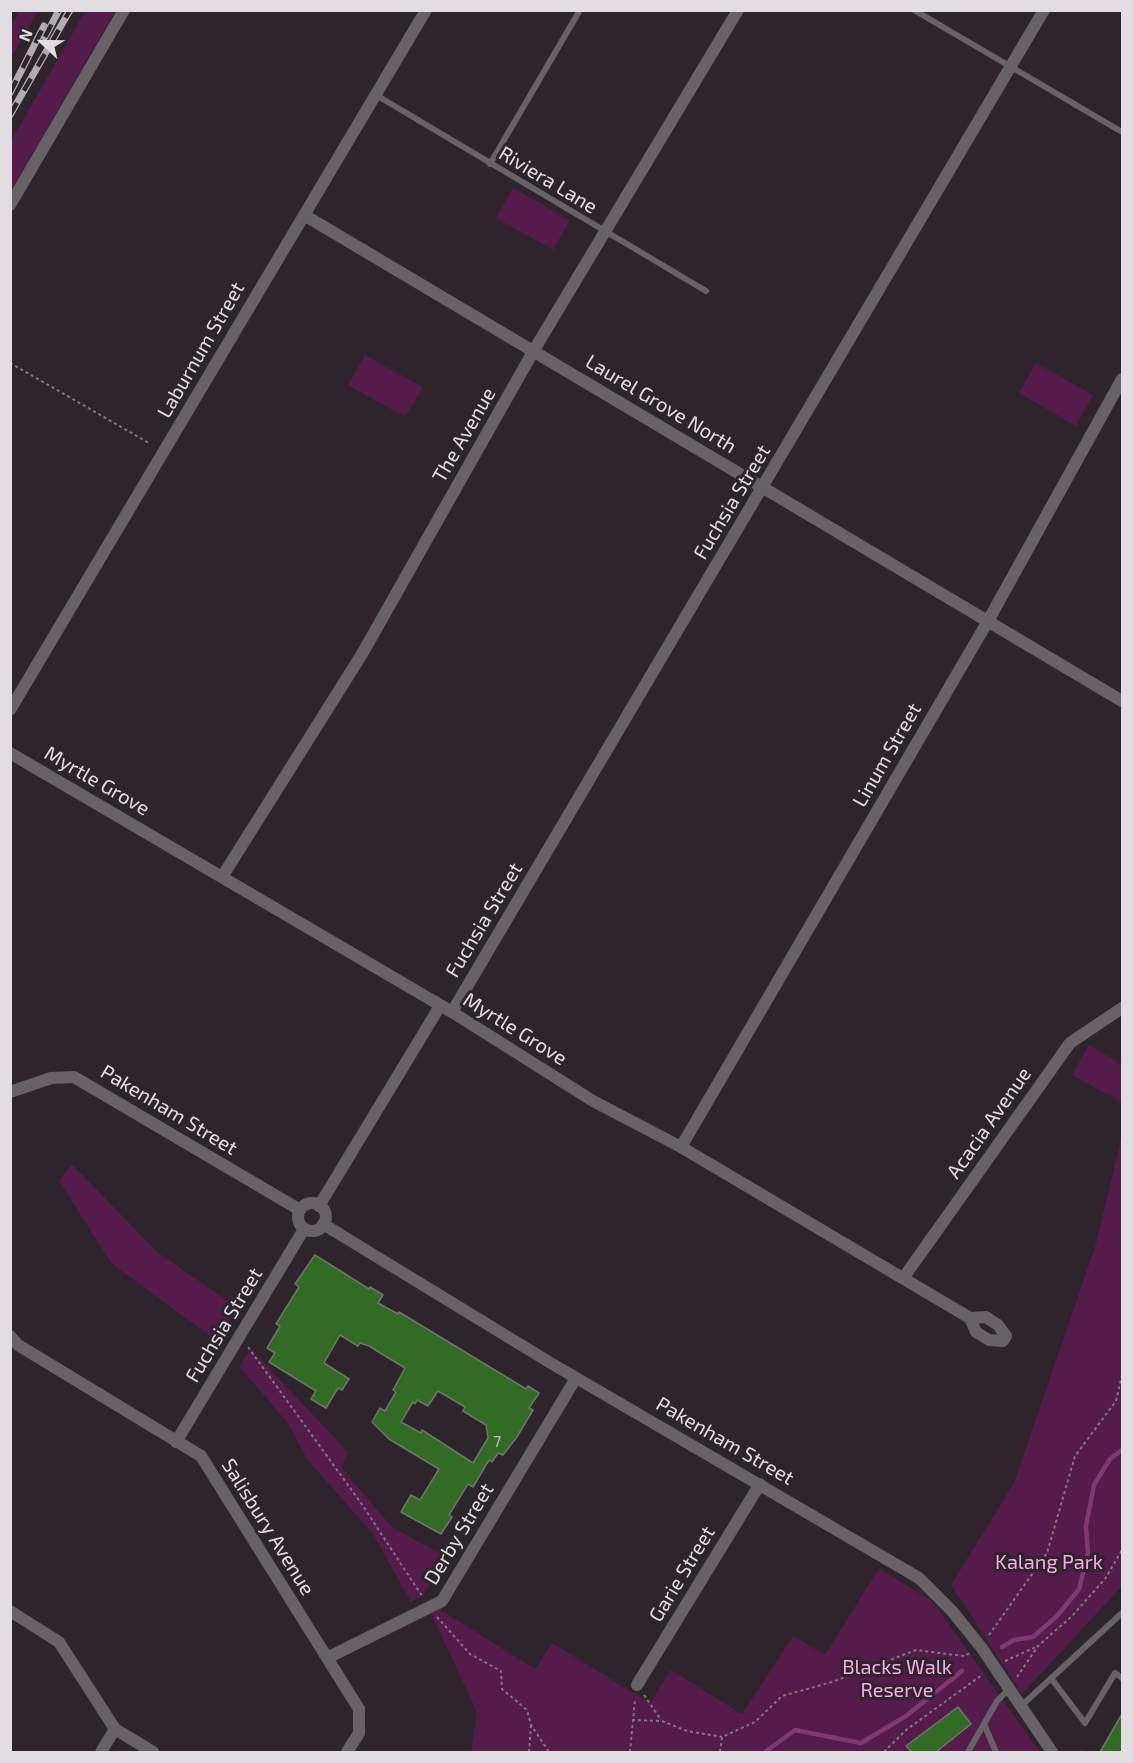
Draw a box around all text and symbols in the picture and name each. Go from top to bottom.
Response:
north arrow [12,12,72,72]
text: N [14,26,36,44]
street label: Riviera Lane [494,141,602,219]
street label: Laburnum Street [152,278,250,422]
street label: Laurel Grove North [581,350,741,458]
street label: The Avenue [427,383,501,487]
street label: Fuchsia Street [688,440,776,564]
street label: Linum Street [848,699,926,811]
street label: Myrtle Grove [40,741,154,821]
street label: Fuchsia Street [440,858,528,982]
street label: Myrtle Grove [459,988,571,1070]
street label: Pakenham Street [96,1060,242,1160]
street label: Acacia Avenue [942,1063,1036,1183]
street label: Fuchsia Street [180,1263,268,1387]
street label: Pakenham Street [652,1392,798,1490]
house number: 7 [493,1432,501,1452]
street label: Salisbury Avenue [216,1454,320,1600]
street label: Derby Street [419,1479,499,1589]
street label: Garie Street [644,1522,720,1626]
park label: Kalang Park [995,1550,1103,1574]
park label: Blacks Walk Reserve [842,1655,952,1702]

